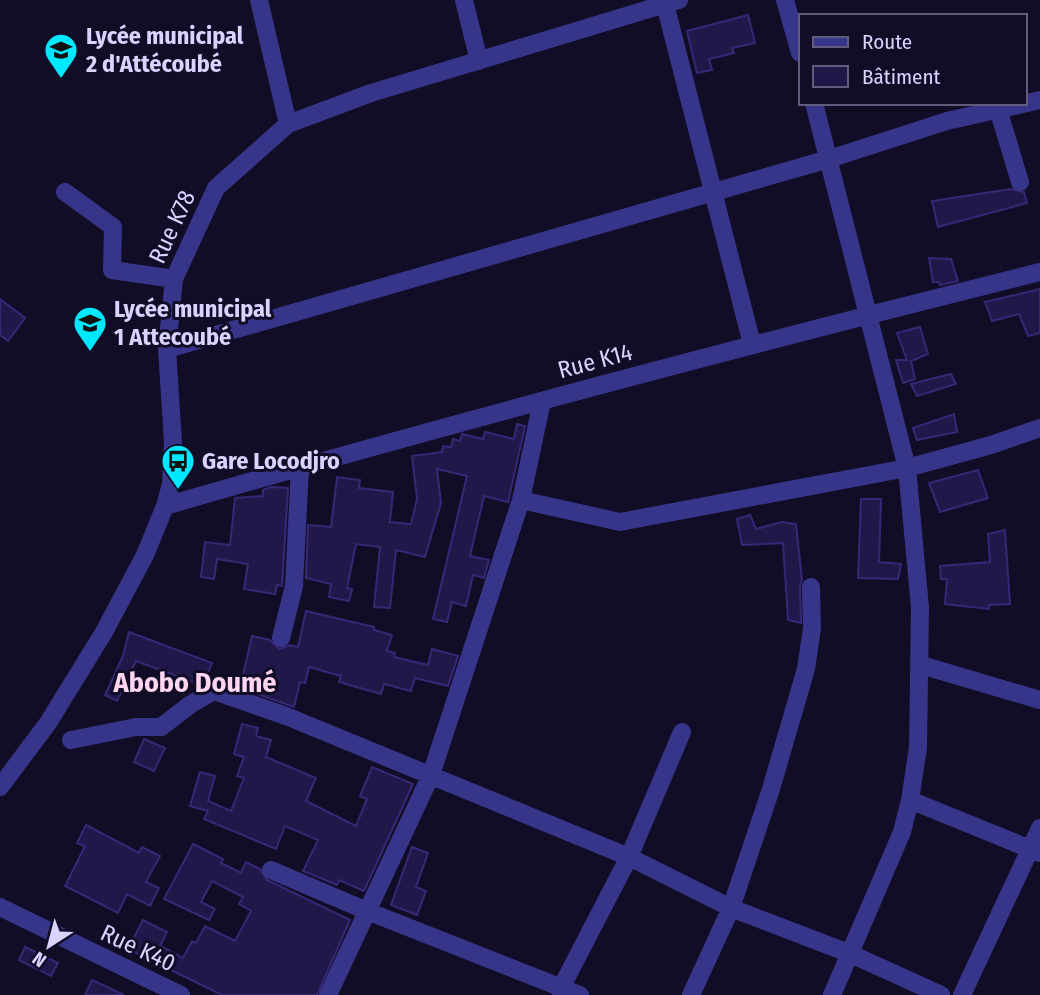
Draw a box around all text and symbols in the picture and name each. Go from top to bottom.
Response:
legend [799,14,1026,105]
place label: Lycée municipal 2 d'Attécoubé [85,22,244,78]
text: Route [862,29,912,55]
school or university icon: Lycée municipal 2 d'Attécoubé [42,31,80,80]
text: Bâtiment [862,64,941,90]
street label: Rue K78 [143,186,201,268]
place label: Lycée municipal 1 Attecoubé [114,295,272,351]
school or university icon: Lycée municipal 1 Attecoubé [71,304,109,353]
street label: Rue K14 [555,338,635,384]
bus stop icon: Gare Locodjro [159,442,197,491]
place label: Gare Locodjro [202,447,340,475]
district label: Abobo Doumé [112,666,277,699]
north arrow [14,911,84,981]
street label: Rue K40 [96,919,180,977]
text: N [28,947,51,972]

